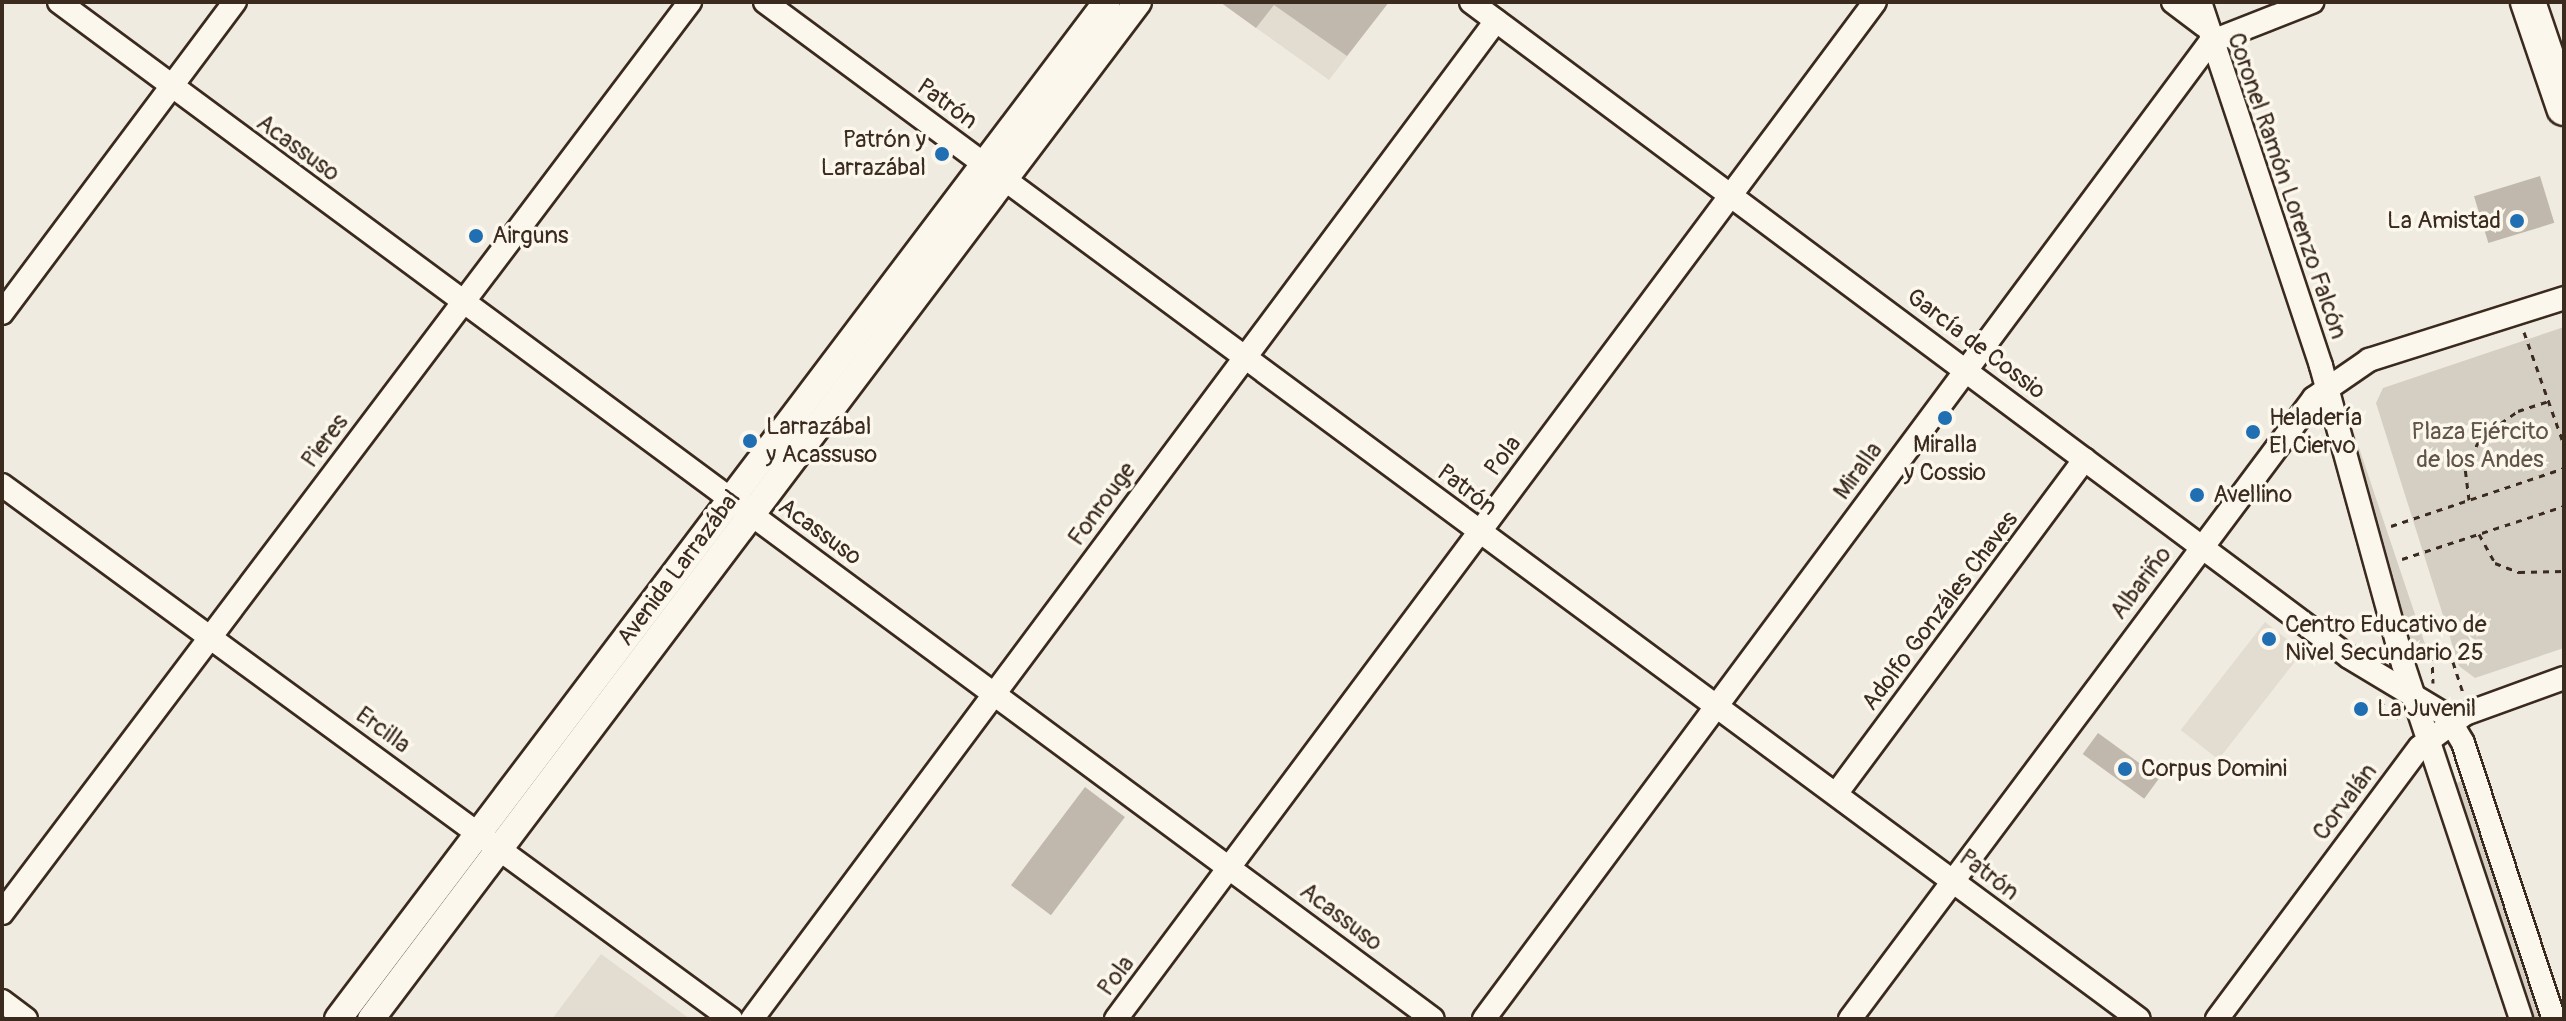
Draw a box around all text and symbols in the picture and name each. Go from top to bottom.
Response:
street label: Coronel Ramón Lorenzo Falcón [2221,29,2353,343]
street label: Patrón [911,72,983,136]
street label: Acassuso [251,108,345,188]
place label: Patrón y Larrazábal [821,126,926,182]
marker: Patrón y Larrazábal [933,145,951,163]
place label: La Amistad [2387,207,2501,235]
marker: La Amistad [2508,212,2526,230]
place label: Airguns [492,222,568,250]
marker: Airguns [467,227,485,245]
street label: García de Cossio [1901,282,2051,406]
place label: Heladería El Ciervo [2269,404,2362,460]
street label: Pieres [295,408,355,474]
marker: Miralla y Cossio [1936,409,1954,427]
place label: Larrazábal y Acassuso [766,413,877,469]
park label: Plaza Ejército de los Andes [2411,418,2549,474]
marker: Heladería El Ciervo [2244,423,2262,441]
street label: Pola [1479,430,1527,482]
place label: Miralla y Cossio [1904,431,1986,487]
marker: Larrazábal y Acassuso [741,432,759,450]
street label: Miralla [1828,437,1888,505]
street label: Fonrouge [1062,457,1142,551]
street label: Patrón [1431,458,1503,522]
place label: Avellino [2213,481,2292,509]
street label: Avenida Larrazábal [611,484,747,652]
marker: Avellino [2188,486,2206,504]
street label: Acassuso [773,492,867,572]
street label: Adolfo Gonzáles Chaves [1856,506,2024,716]
street label: Albariño [2104,541,2178,625]
place label: Centro Educativo de Nivel Secundario 25 [2285,611,2487,667]
marker: Centro Educativo de Nivel Secundario 25 [2260,630,2278,648]
place label: La Juvenil [2377,695,2476,723]
marker: La Juvenil [2352,700,2370,718]
street label: Ercilla [350,701,416,759]
place label: Corpus Domini [2141,755,2287,783]
street label: Corvalán [2307,758,2383,846]
marker: Corpus Domini [2116,760,2134,778]
street label: Patrón [1953,843,2025,907]
street label: Acassuso [1294,877,1388,957]
street label: Pola [1092,950,1140,1002]

